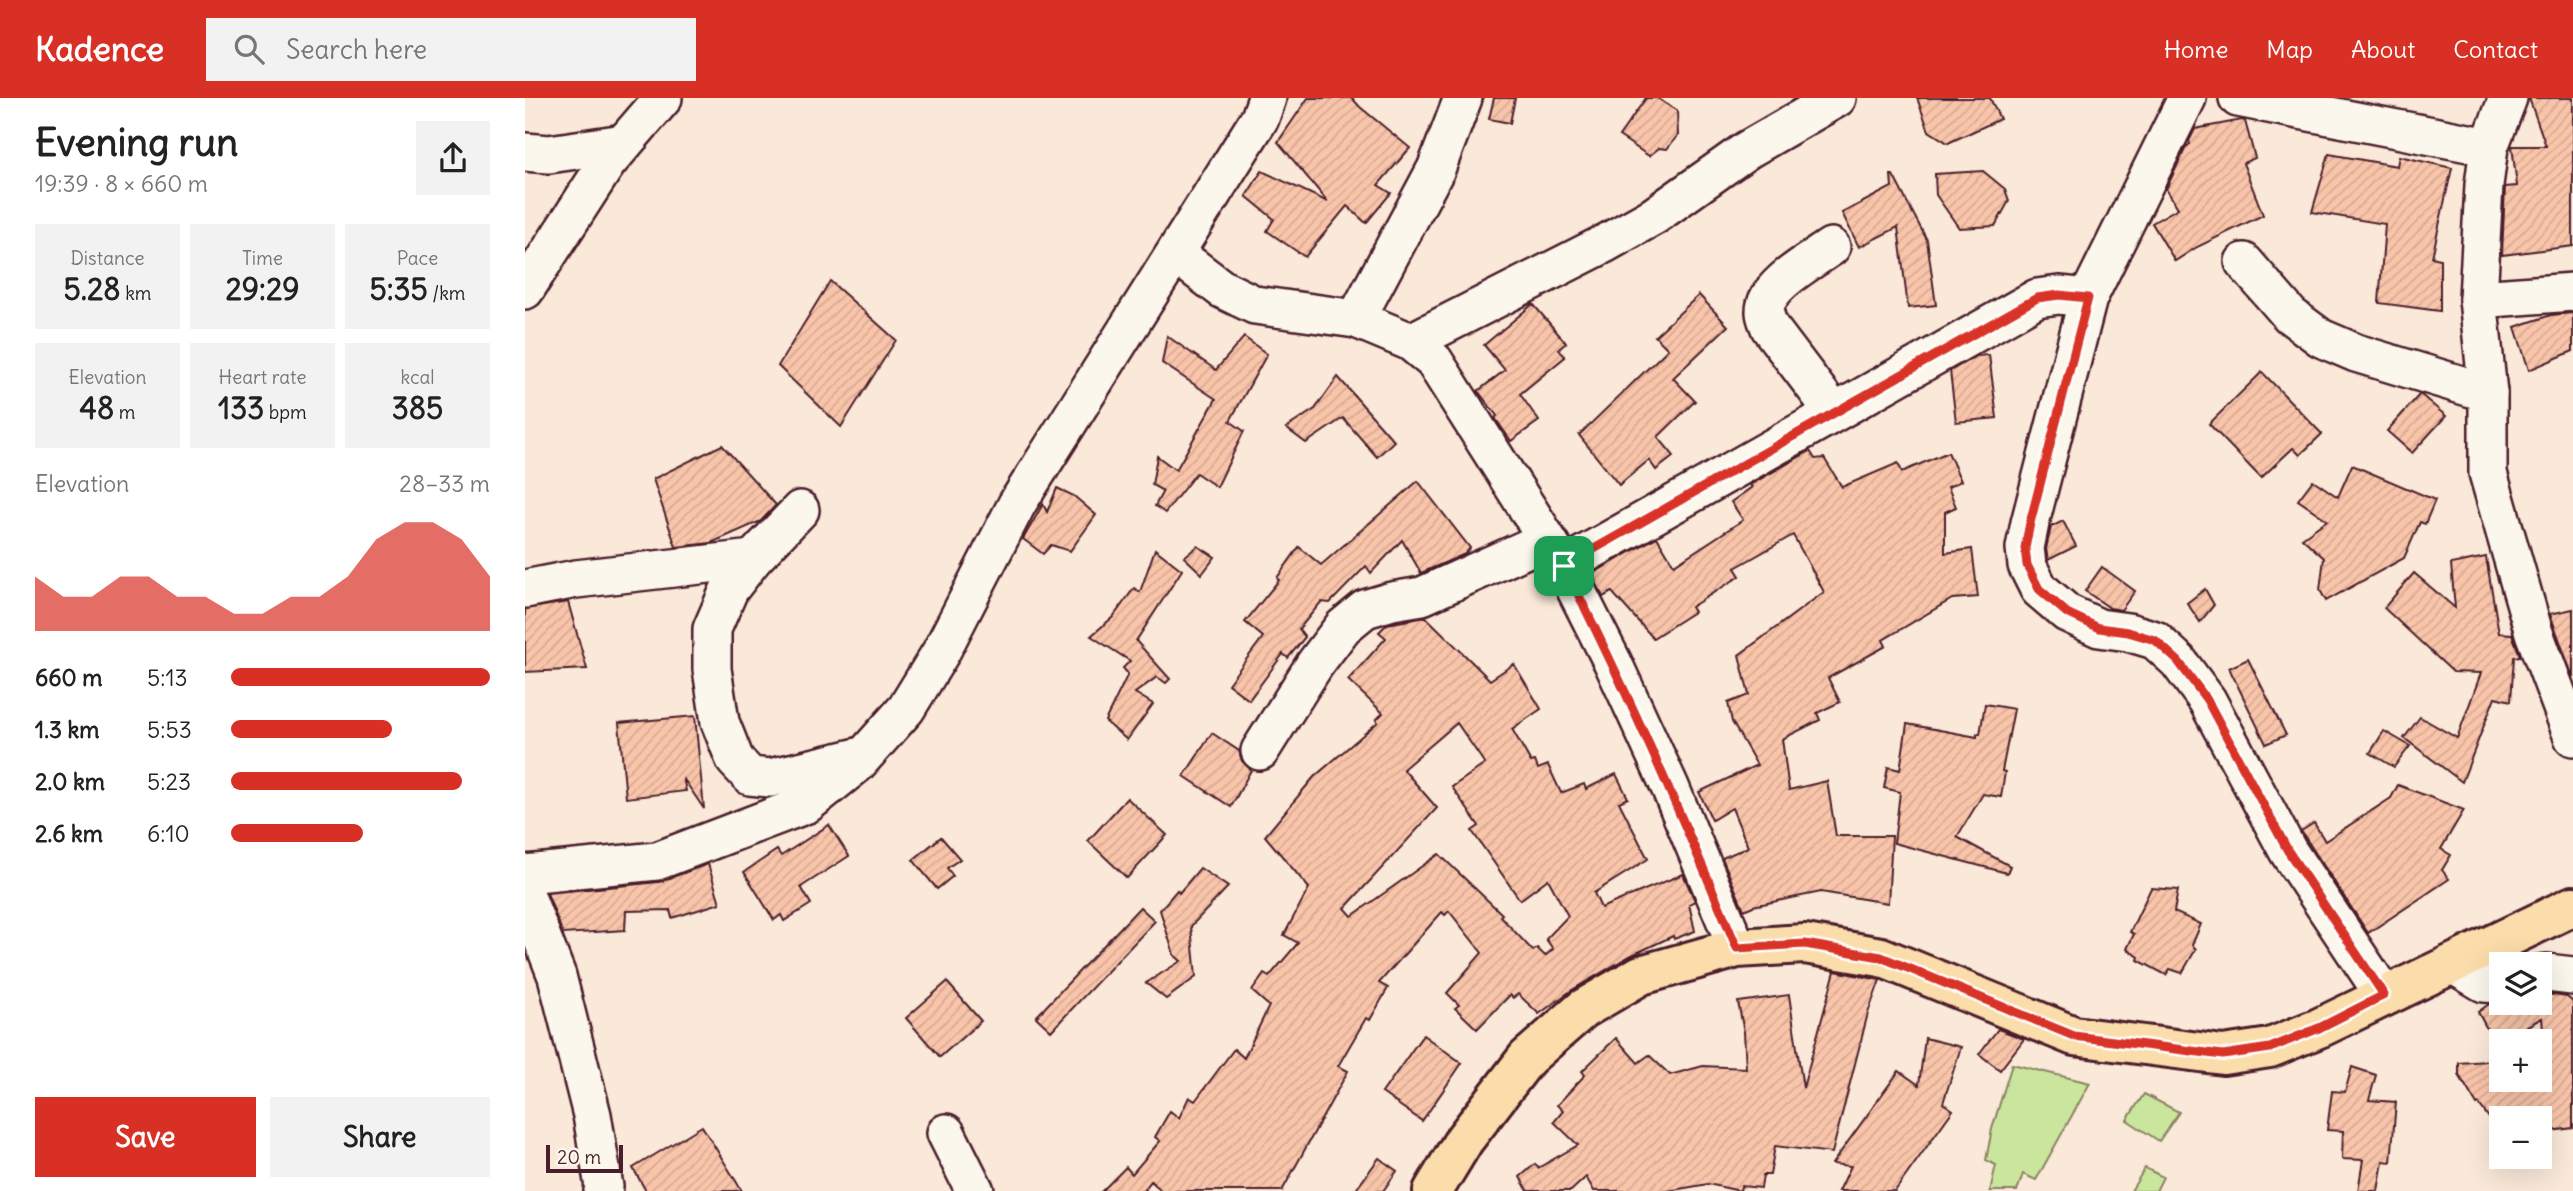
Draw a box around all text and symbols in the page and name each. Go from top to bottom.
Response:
search box [206,18,696,81]
text: Kadence [35,28,164,70]
icon: search [230,30,268,68]
text: Search here [286,33,427,66]
text: Home [2164,34,2228,64]
text: Map [2266,34,2313,64]
text: About [2351,34,2415,64]
text: Contact [2453,34,2538,64]
text: Evening run [35,119,238,166]
button: share [416,121,490,195]
text: 19:39 · 8 × 660 m [35,169,208,198]
text: Distance [70,246,145,270]
text: Time [242,246,283,270]
text: Pace [397,246,438,270]
text: 5.28 [63,270,121,308]
text: 29:29 [225,270,300,308]
text: 5:35 [369,270,428,308]
text: km [121,281,152,305]
text: /km [428,281,466,305]
text: Elevation [69,365,146,389]
text: Heart rate [218,365,307,389]
text: kcal [400,365,435,389]
text: 48 [80,389,114,427]
text: 133 [218,389,264,427]
text: 385 [392,389,443,427]
text: m [114,400,135,424]
text: bpm [264,400,307,424]
text: Elevation [35,469,129,498]
text: 28–33 m [399,469,490,498]
pin [1534,536,1594,596]
icon: arrive [1545,547,1583,585]
text: 660 m [35,663,102,692]
text: 5:13 [147,663,188,692]
text: 1.3 km [35,715,99,744]
text: 5:53 [147,715,192,744]
text: 2.0 km [35,767,105,796]
text: 5:23 [147,767,191,796]
text: 2.6 km [35,819,103,848]
text: 6:10 [147,819,190,848]
map controls [2489,952,2552,1169]
button: layers [2489,952,2552,1015]
button: + [2489,1029,2552,1092]
button: Save [35,1097,256,1177]
button: Share [270,1097,490,1177]
button: − [2489,1106,2552,1169]
scale bar [546,1142,623,1174]
text: 20 m [557,1145,601,1169]

